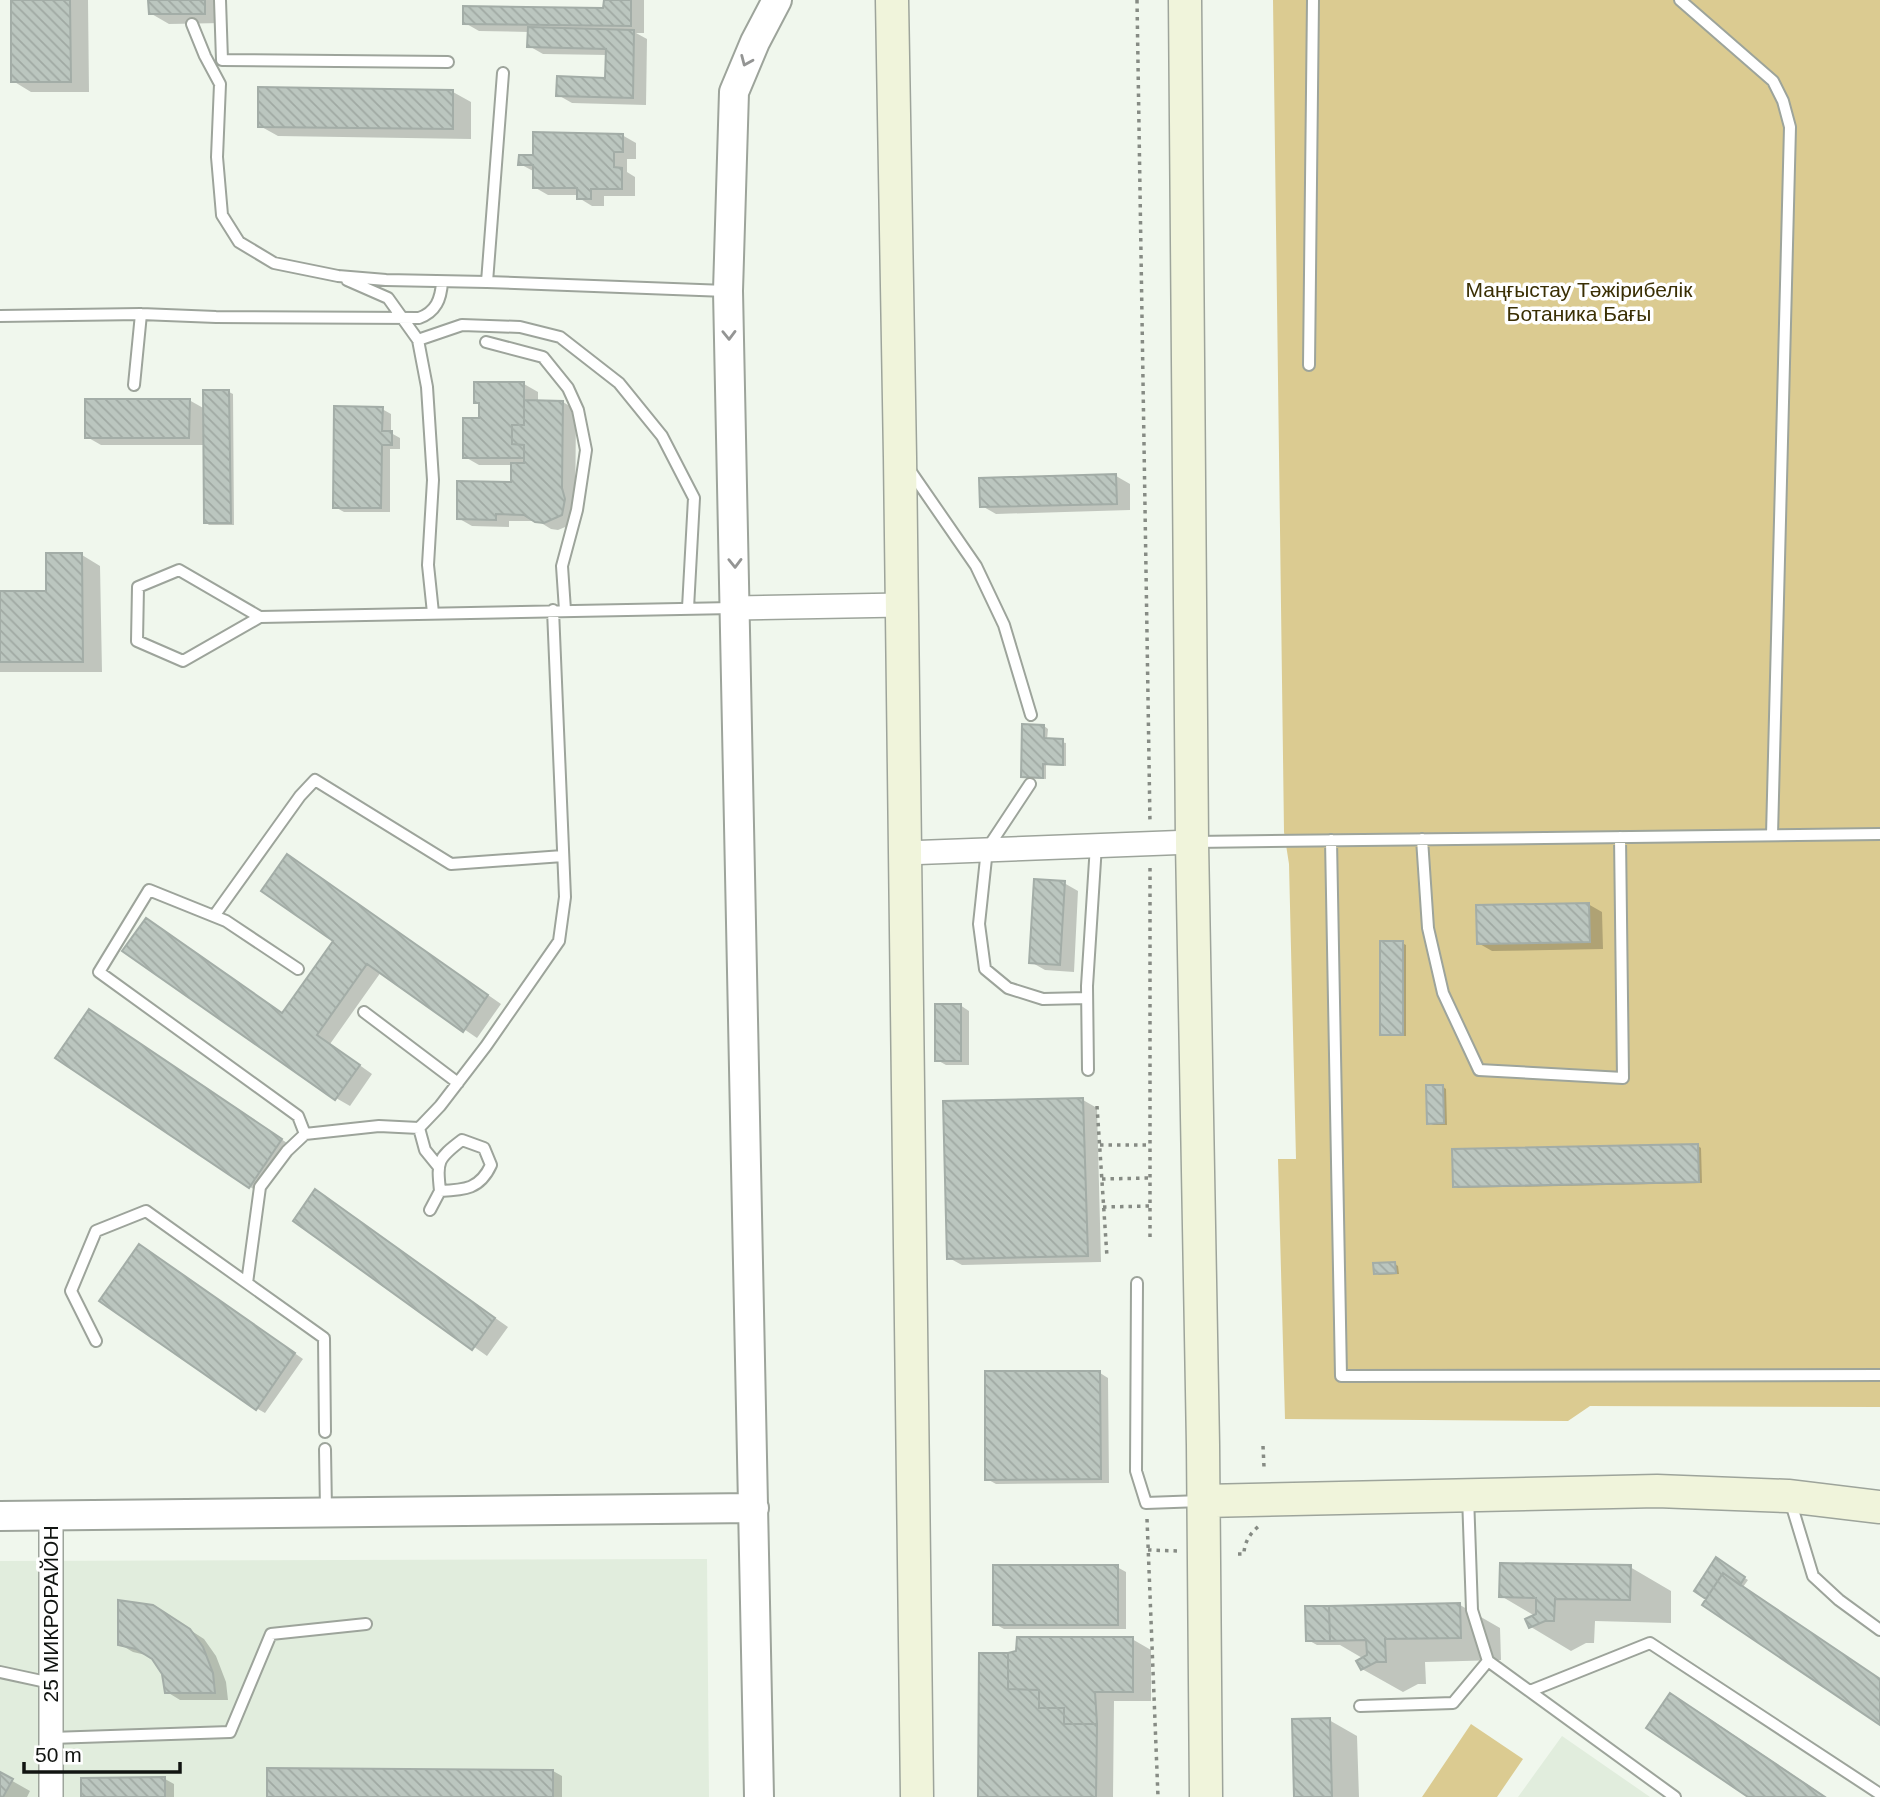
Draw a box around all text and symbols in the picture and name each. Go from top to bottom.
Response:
one-way arrow [740,54,754,66]
park label: Маңғыстау Тәжірибелік Ботаника Бағы [1466,278,1693,325]
one-way arrow [722,330,737,341]
one-way arrow [727,558,743,568]
street label: 25 МИКРОРАЙОН [39,1525,62,1703]
scale bar [24,1730,180,1774]
text: 50 m [35,1743,82,1766]

